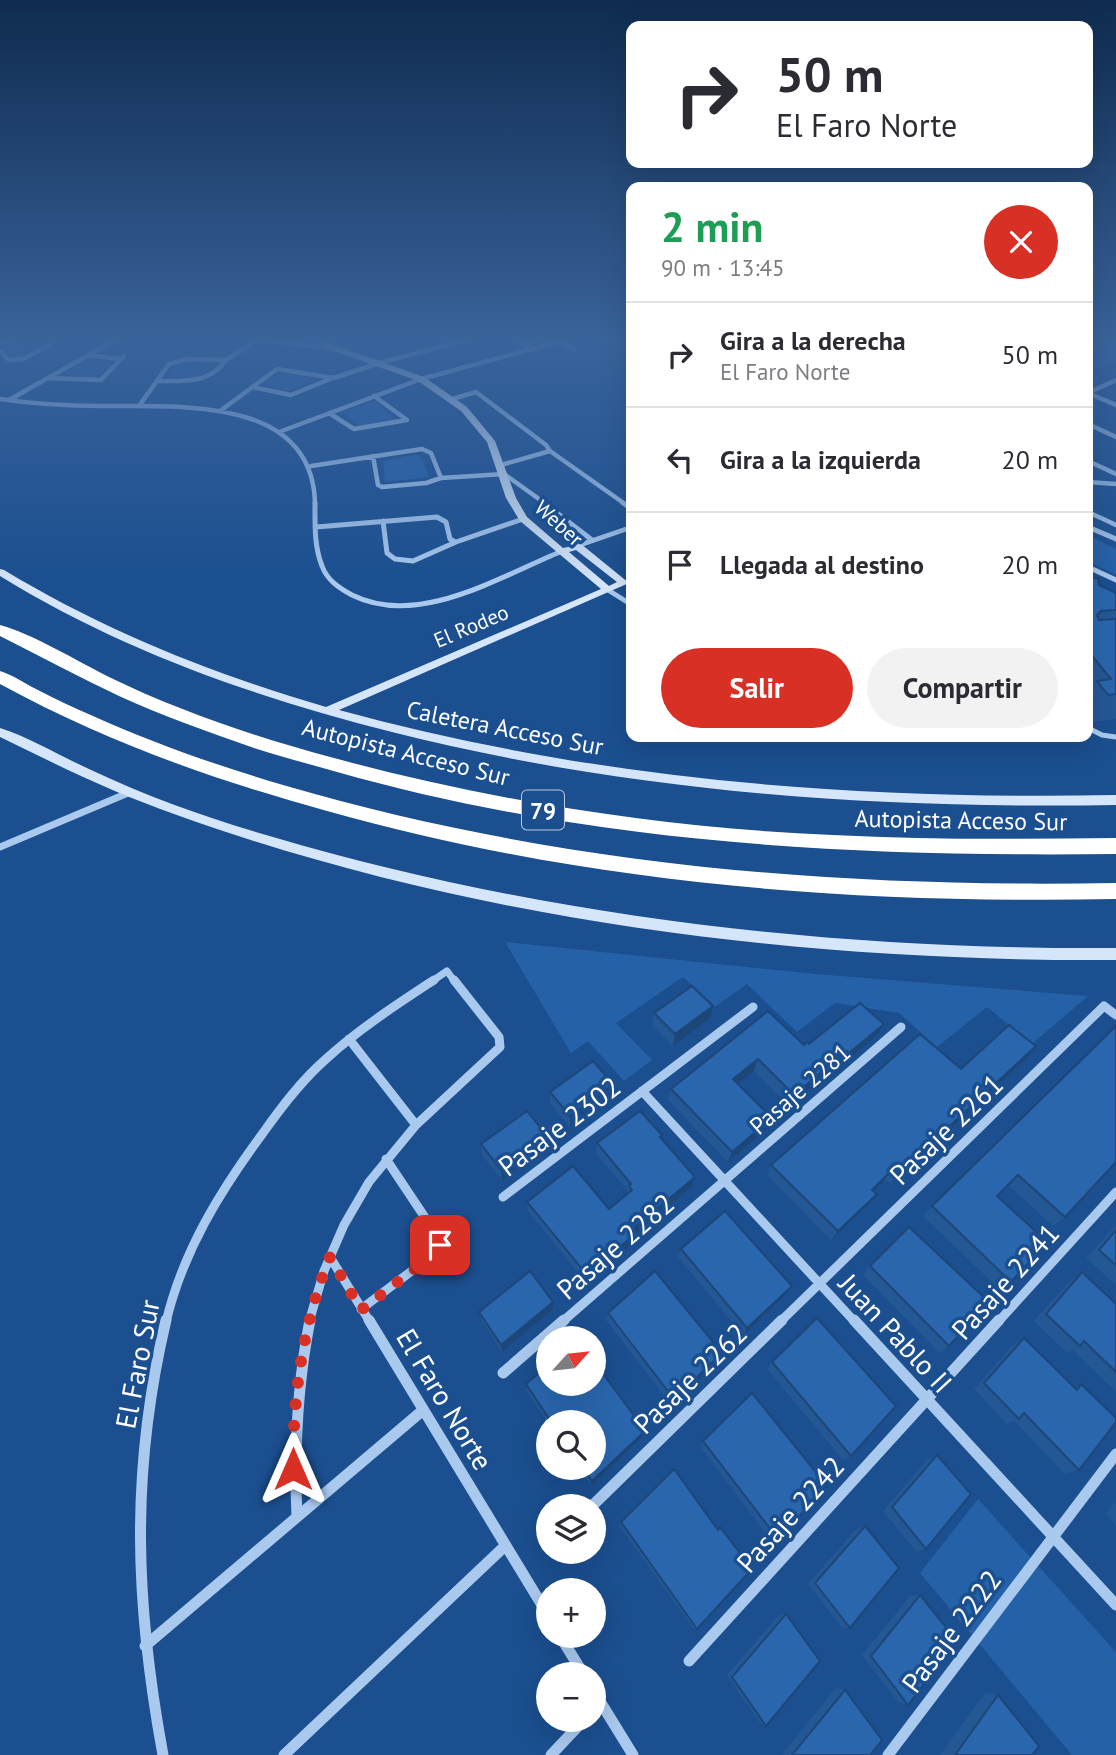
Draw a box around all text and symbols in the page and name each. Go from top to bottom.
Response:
text: 50 m [776,42,883,106]
icon: right [661,49,752,140]
text: El Faro Norte [776,104,957,146]
text: 2 min [661,199,763,254]
button: close [984,205,1058,279]
text: 90 m · 13:45 [661,253,785,282]
text: Gira a la derecha [720,324,906,357]
icon: right [661,336,699,374]
text: 50 m [1002,338,1058,371]
text: El Faro Norte [720,357,850,386]
icon: left [661,441,699,479]
text: Gira a la izquierda [720,443,921,476]
text: 20 m [1002,443,1058,476]
street label: Weber [529,494,589,552]
icon: arrive [661,546,699,584]
text: Llegada al destino [720,548,924,581]
text: 20 m [1002,548,1058,581]
street label: El Rodeo [429,598,513,654]
button: Salir [661,648,853,728]
button: Compartir [867,648,1058,728]
street label: Caletera Acceso Sur [404,694,606,762]
street label: Autopista Acceso Sur [299,711,513,793]
road number: 79 [522,790,564,830]
street label: Autopista Acceso Sur [854,803,1068,837]
street label: Pasaje 2281 [743,1037,857,1141]
street label: Pasaje 2261 [881,1066,1011,1192]
street label: Pasaje 2302 [490,1068,628,1184]
street label: Pasaje 2282 [548,1185,682,1307]
pin [410,1215,470,1275]
street label: Pasaje 2241 [943,1215,1067,1347]
icon: arrive [421,1226,459,1264]
street label: Juan Pablo II [830,1265,961,1401]
street label: El Faro Sur [106,1296,168,1432]
street label: Pasaje 2262 [625,1315,755,1441]
street label: El Faro Norte [388,1321,502,1477]
north arrow [536,1326,606,1396]
map controls [536,1326,606,1732]
button: search [536,1410,606,1480]
position arrow [256,1432,330,1506]
street label: Pasaje 2242 [728,1448,852,1580]
button: layers [536,1494,606,1564]
street label: Pasaje 2222 [893,1562,1009,1700]
button: + [536,1578,606,1648]
button: − [536,1662,606,1732]

